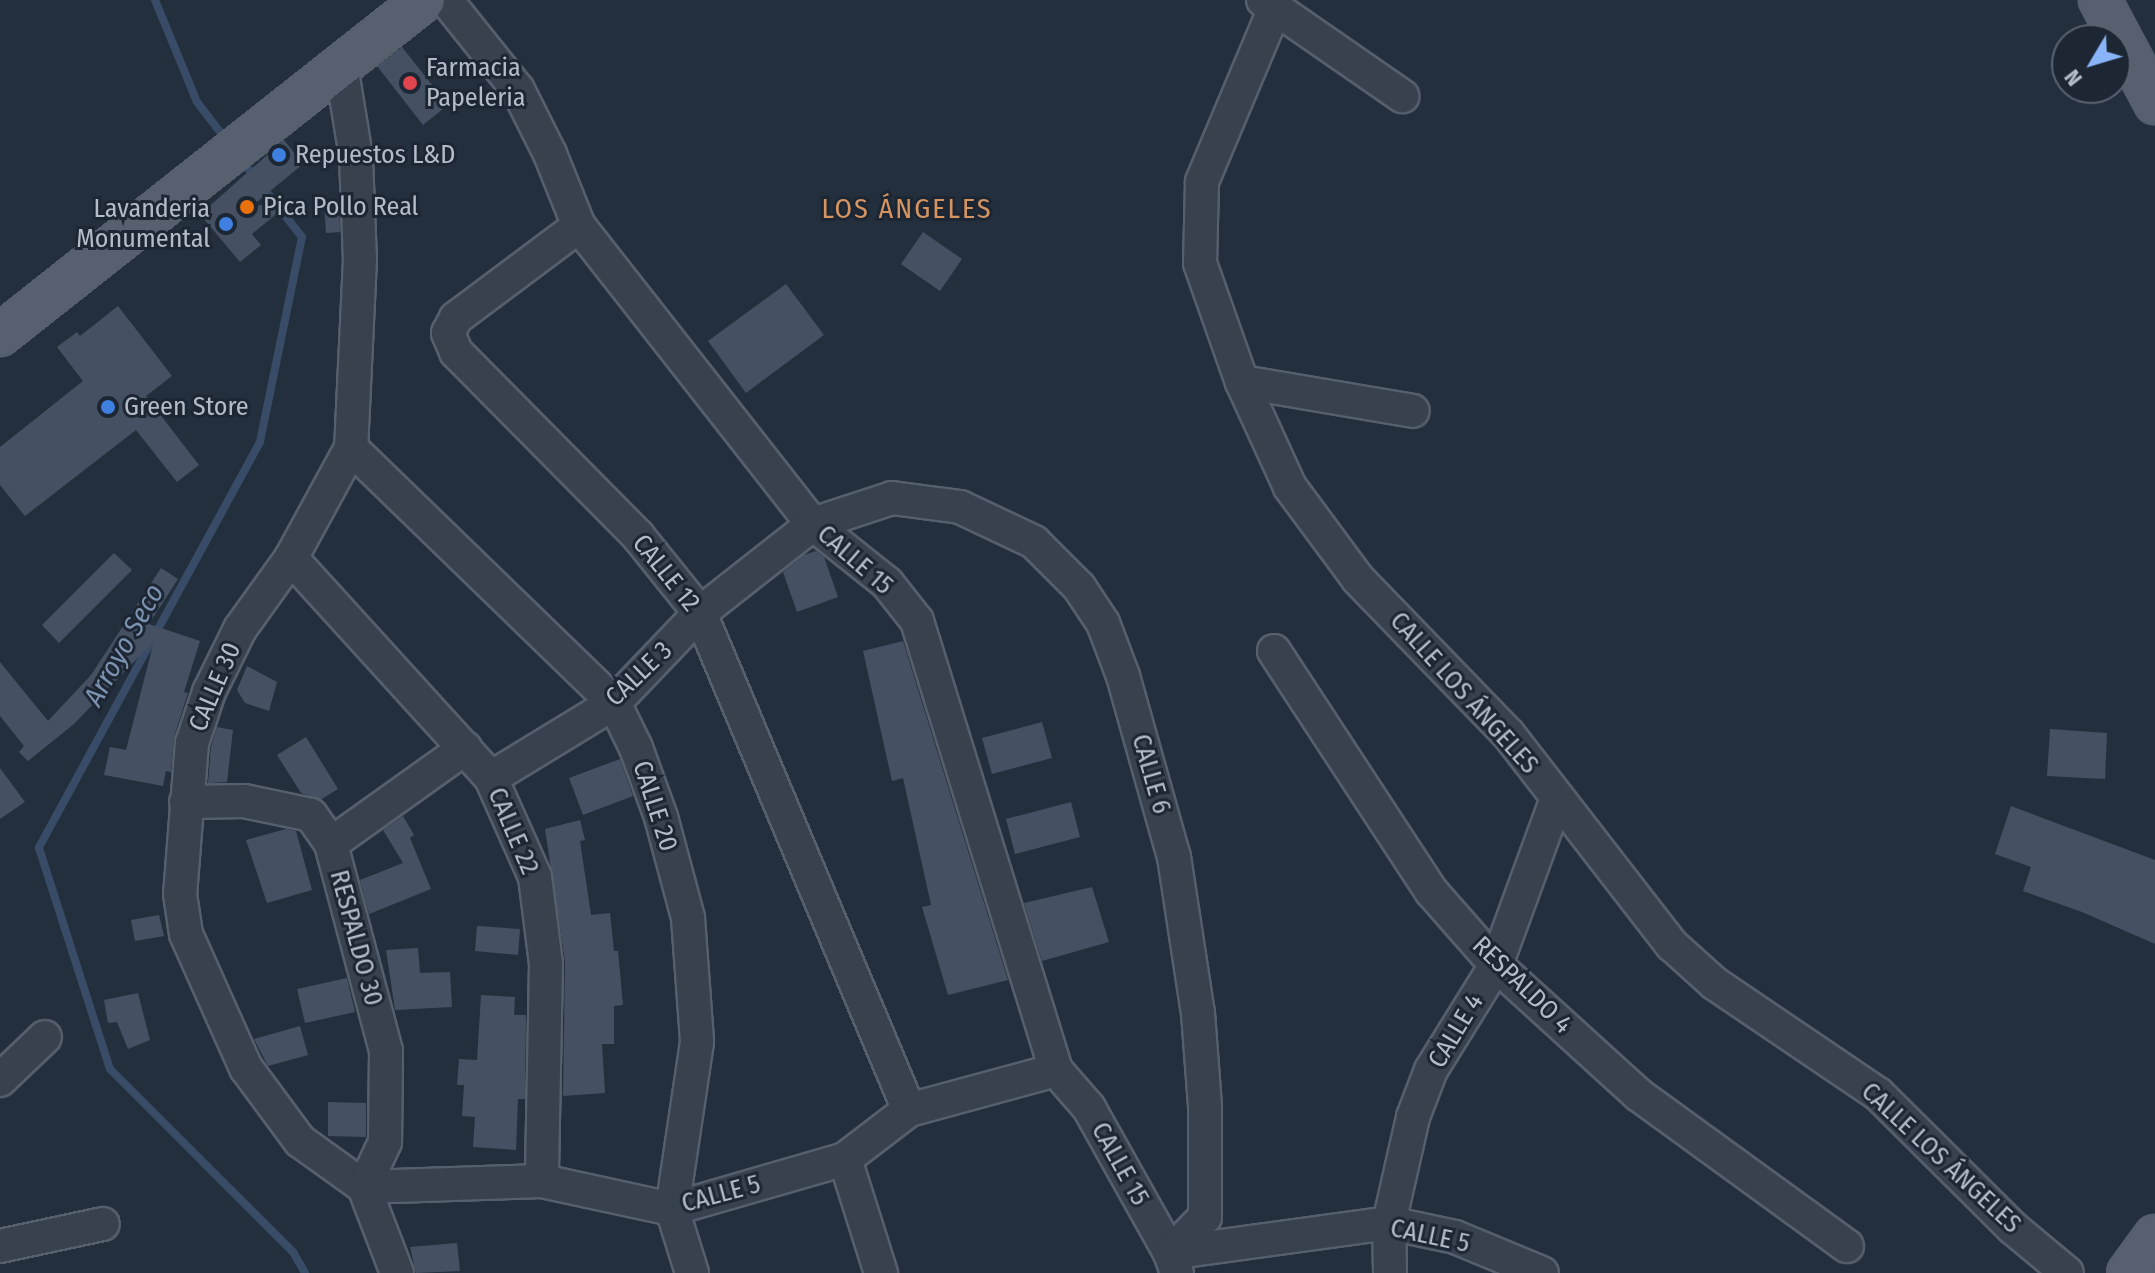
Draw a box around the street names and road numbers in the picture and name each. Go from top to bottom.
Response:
street label: CALLE 15 [811,519,899,601]
street label: CALLE 12 [626,528,706,618]
street label: CALLE LOS ÁNGELES [1383,606,1545,780]
street label: CALLE 3 [599,635,679,713]
street label: CALLE 30 [182,638,248,736]
street label: CALLE 6 [1125,731,1177,817]
street label: CALLE 20 [626,757,684,855]
street label: CALLE 22 [481,783,545,879]
street label: RESPALDO 30 [323,867,389,1009]
street label: RESPALDO 4 [1466,930,1578,1040]
street label: CALLE 4 [1422,988,1490,1074]
street label: CALLE LOS ÁNGELES [1855,1076,2027,1240]
street label: CALLE 15 [1084,1117,1156,1211]
street label: CALLE 5 [678,1169,764,1219]
street label: CALLE 5 [1388,1212,1472,1260]

